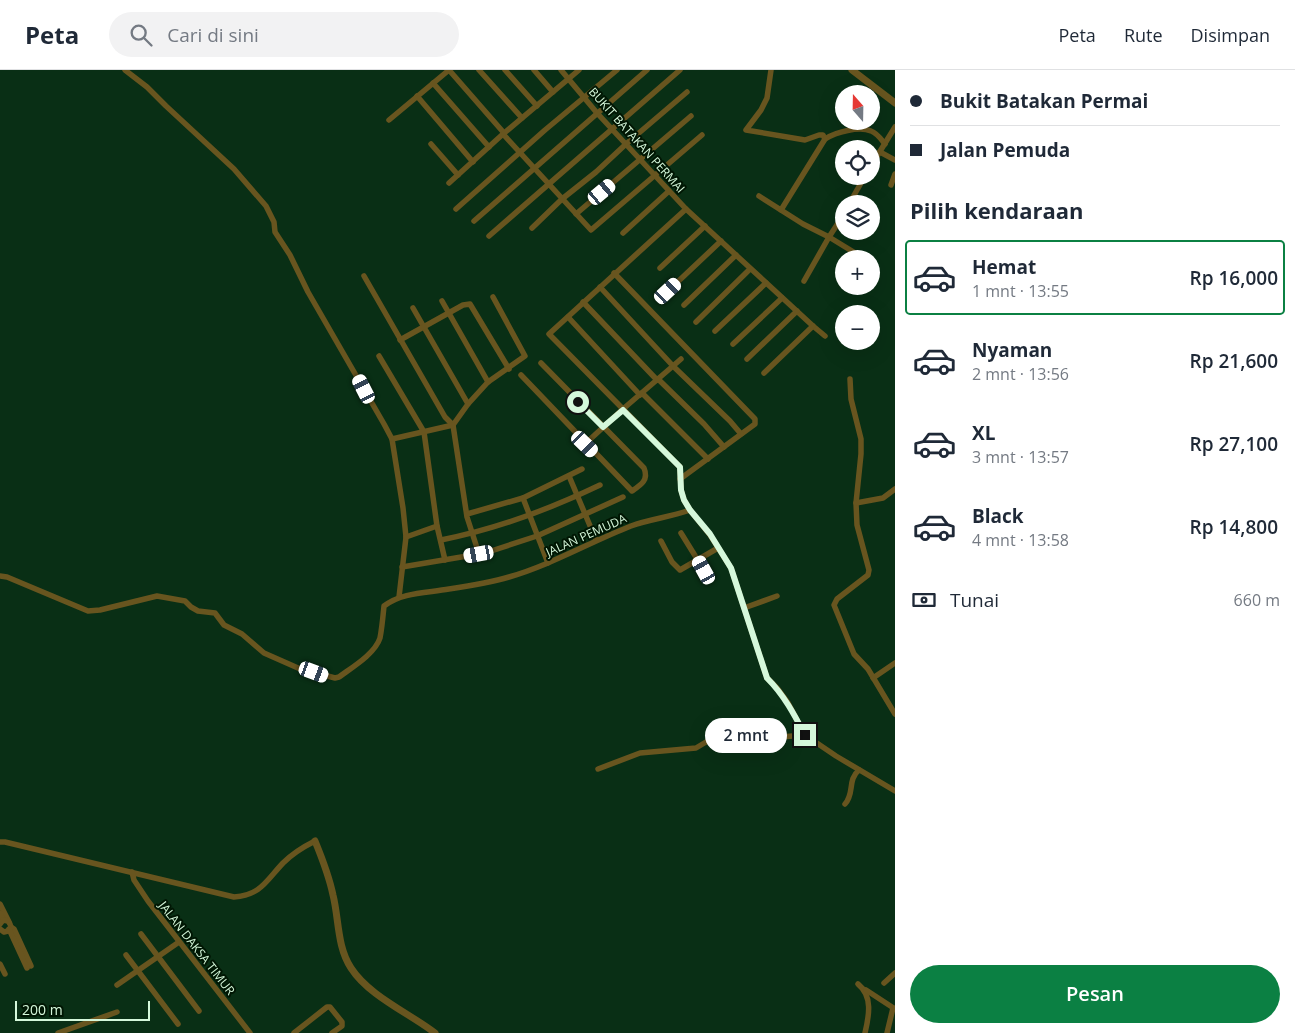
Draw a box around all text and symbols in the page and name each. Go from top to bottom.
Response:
search box [109,12,459,57]
text: Peta [25,18,79,51]
icon: search [127,21,155,49]
text: Cari di sini [167,22,259,48]
text: Peta [1059,23,1096,47]
text: Rute [1124,23,1163,47]
text: Disimpan [1191,23,1270,47]
street label: BUKIT BATAKAN PERMAI [585,84,689,196]
north arrow [835,85,880,130]
map controls [835,85,880,350]
text: Bukit Batakan Permai [940,88,1148,114]
text: Jalan Pemuda [940,137,1070,163]
button: locate [835,140,880,185]
car [585,177,618,207]
button: layers [835,195,880,240]
text: Pilih kendaraan [910,195,1083,225]
button: + [835,250,880,295]
text: Hemat [972,254,1036,280]
icon: car [912,255,957,300]
text: Rp 16,000 [1190,265,1278,291]
car [651,275,684,307]
text: 1 mnt · 13:55 [972,280,1069,302]
button: − [835,305,880,350]
text: Nyaman [972,337,1052,363]
icon: car [912,338,957,383]
text: Rp 21,600 [1190,348,1278,374]
text: 2 mnt · 13:56 [972,363,1069,385]
car [350,372,377,406]
route start [567,391,589,413]
text: XL [972,420,995,446]
icon: car [912,421,957,466]
car [568,428,601,460]
text: Rp 27,100 [1190,431,1278,457]
text: 3 mnt · 13:57 [972,446,1069,468]
text: Black [972,503,1024,529]
icon: car [912,504,957,549]
street label: JALAN PEMUDA [542,509,629,561]
text: Rp 14,800 [1190,514,1278,540]
text: 4 mnt · 13:58 [972,529,1069,551]
car [462,544,495,564]
car [690,553,717,587]
icon: cash [910,586,938,614]
text: Tunai [950,587,999,613]
text: 660 m [1234,589,1280,611]
car [297,660,330,684]
callout: 2 mnt [705,718,788,752]
text: 2 mnt [723,724,769,746]
route end [794,724,816,746]
street label: JALAN DAKSA TIMUR [154,897,239,999]
button: Pesan [910,965,1280,1023]
scale bar [15,998,150,1021]
text: 200 m [22,1000,63,1019]

